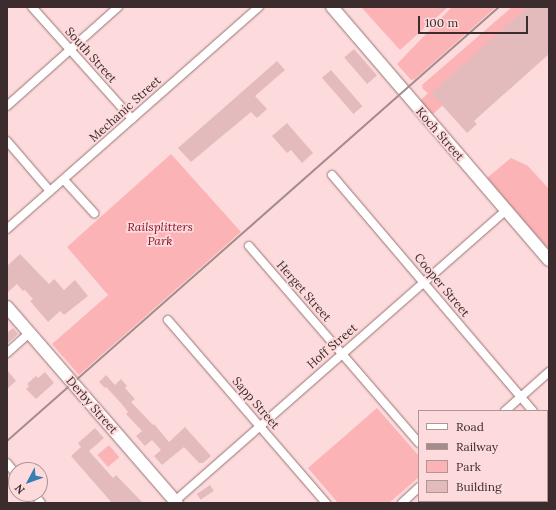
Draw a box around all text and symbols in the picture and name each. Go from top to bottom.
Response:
scale bar [420,8,530,34]
text: 100 m [425,15,458,30]
street label: South Street [62,24,120,86]
street label: Mechanic Street [86,73,164,145]
street label: Koch Street [413,104,467,164]
park label: Railsplitters Park [127,220,193,248]
street label: Cooper Street [411,250,473,320]
street label: Herget Street [274,258,334,324]
street label: Hoff Street [304,320,360,372]
street label: Derby Street [63,373,121,437]
street label: Sapp Street [229,374,283,432]
legend [418,410,548,502]
text: Road [456,419,484,434]
text: Railway [456,439,498,454]
text: Park [456,459,481,474]
north arrow [8,462,48,502]
text: Building [456,479,502,494]
text: N [12,481,28,497]

